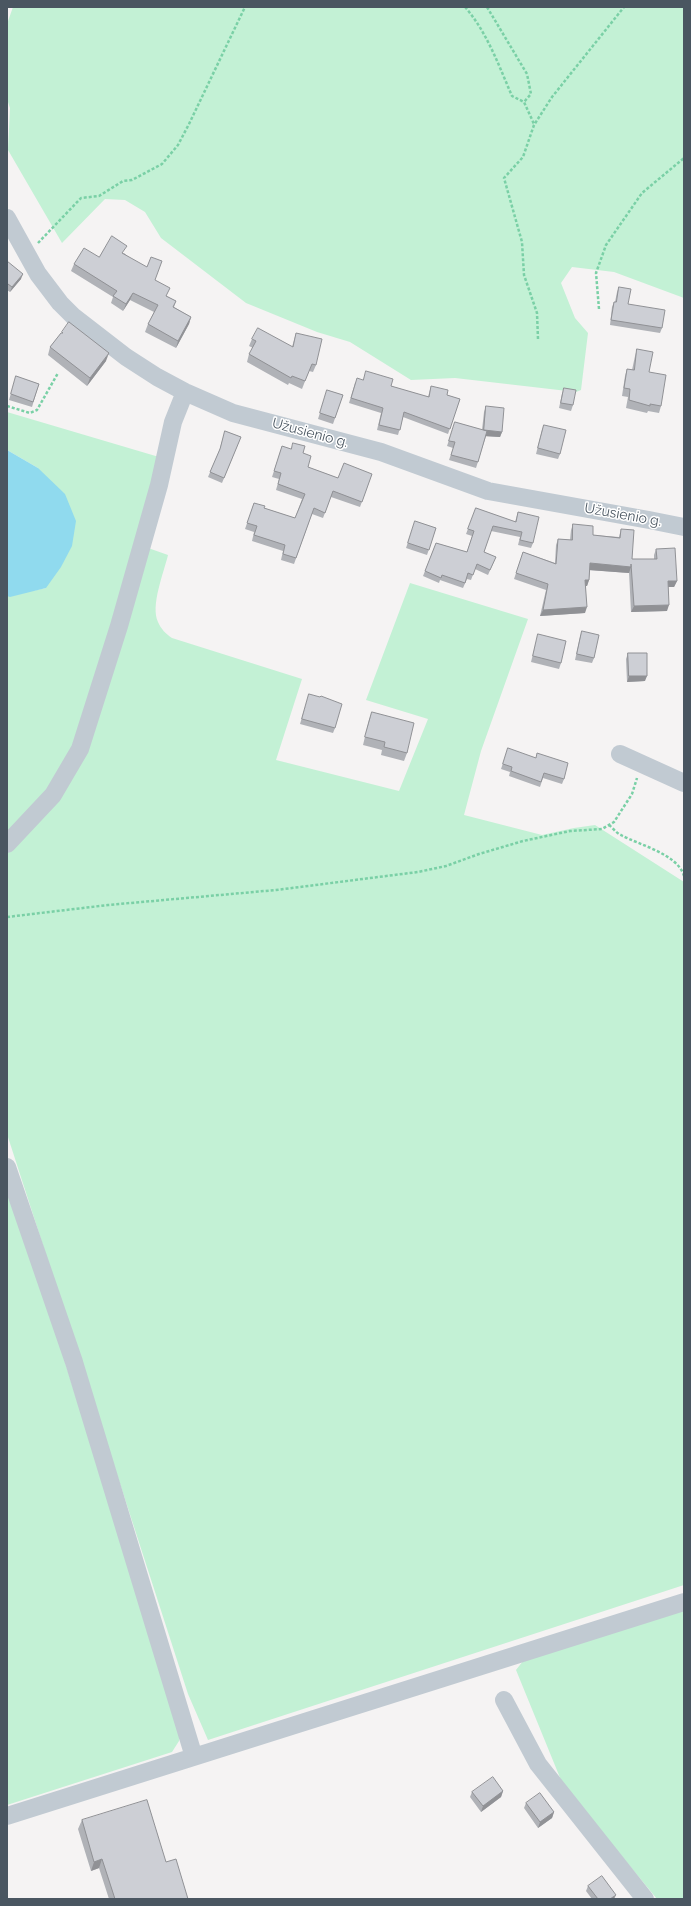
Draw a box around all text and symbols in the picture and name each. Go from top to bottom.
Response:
street label: Užusienio g. [270,415,350,451]
street label: Užusienio g. [583,500,663,530]

